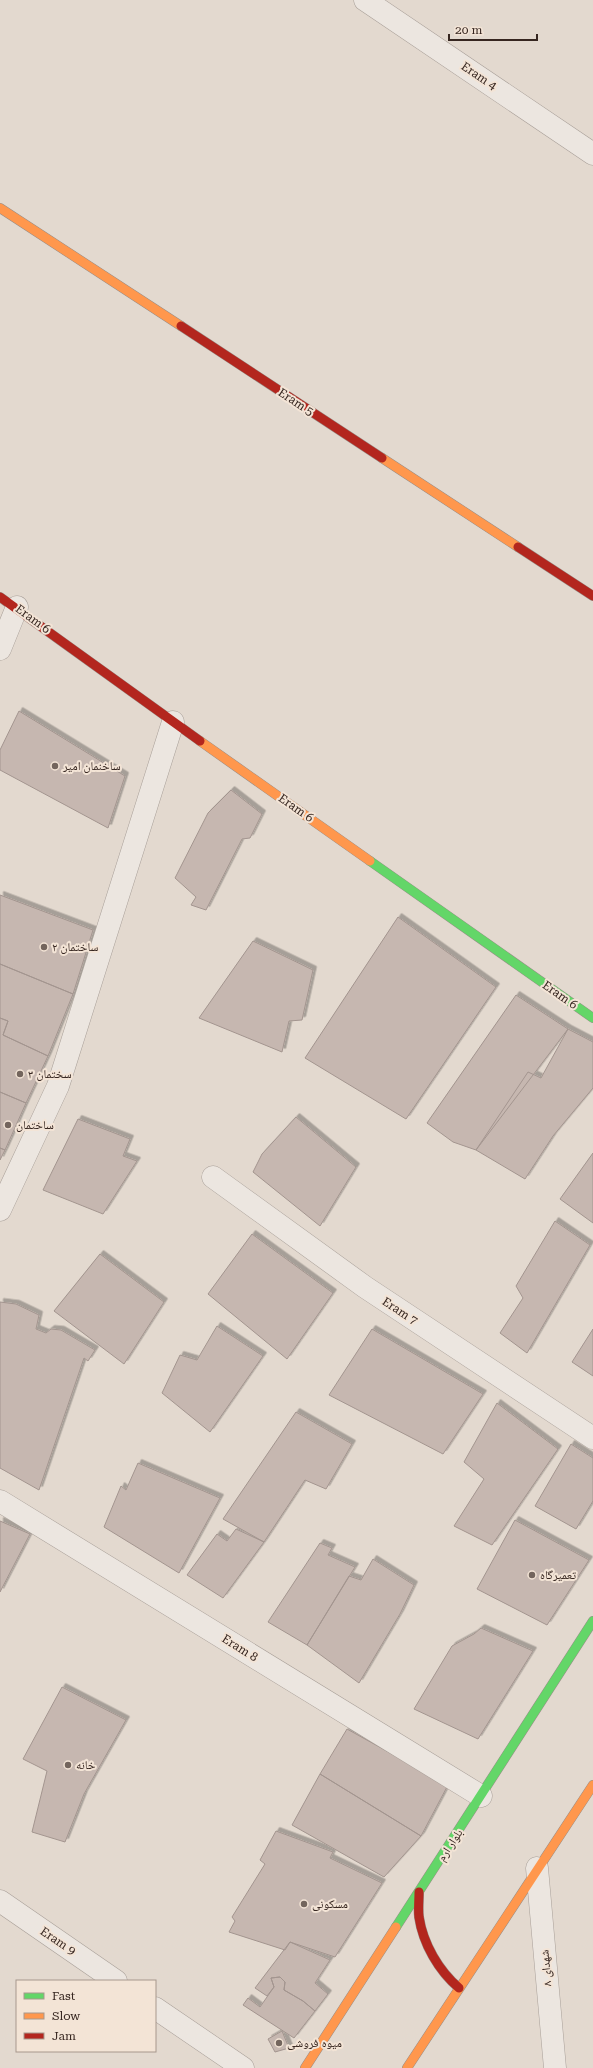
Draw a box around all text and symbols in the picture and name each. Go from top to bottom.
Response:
scale bar [449,16,537,42]
text: 20 m [455,23,482,37]
street label: Eram 4 [459,59,500,93]
street label: Eram 5 [276,385,317,419]
street label: Eram 6 [13,602,53,636]
place label: ساخنمان امیر [62,759,121,773]
marker: ساخنمان امیر [50,761,60,771]
street label: Eram 6 [276,791,317,825]
place label: ساختمان ۲ [52,940,98,954]
marker: ساختمان ۲ [39,942,49,952]
street label: Eram 6 [540,978,581,1012]
place label: سختمان ۳ [28,1067,72,1081]
marker: سختمان ۳ [15,1069,25,1079]
place label: ساختمان [16,1118,54,1132]
marker: ساختمان [3,1120,13,1130]
street label: Eram 7 [380,1294,421,1328]
place label: تعمیرگاه [540,1568,577,1582]
marker: تعمیرگاه [527,1570,537,1580]
street label: Eram 8 [219,1632,261,1665]
place label: خانه [76,1758,96,1772]
marker: خانه [63,1760,73,1770]
street label: بلوار ارم [434,1826,466,1864]
place label: مسکونی [312,1897,348,1911]
marker: مسکونی [299,1899,309,1909]
street label: Eram 9 [38,1924,79,1958]
street label: شهدای ۸ [537,1949,555,1987]
legend [16,1980,156,2052]
text: Fast [52,1989,76,2003]
text: Slow [52,2009,80,2023]
text: Jam [52,2029,76,2043]
place label: میوه فروشی [287,2036,342,2050]
marker: میوه فروشی [274,2038,284,2048]

